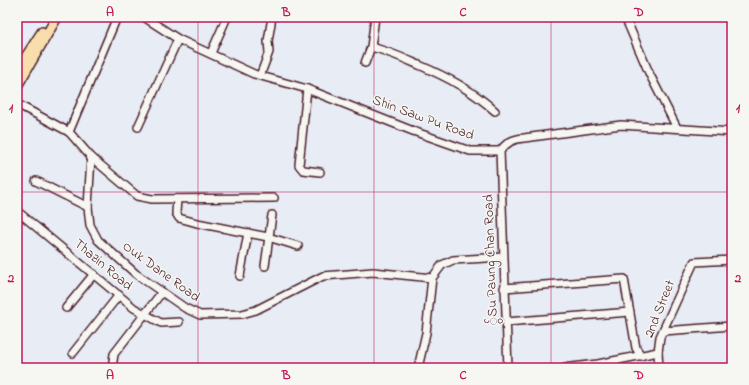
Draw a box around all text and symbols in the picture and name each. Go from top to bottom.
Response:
text: A [106,3,114,22]
text: B [281,3,291,22]
text: C [459,3,467,22]
text: D [633,3,644,22]
street label: Shin Saw Pu Road [369,90,477,146]
text: 1 [9,99,14,118]
text: 1 [736,99,741,118]
street label: ်ွSu Paung Chan Road [478,194,505,326]
street label: Thazin Road [69,234,137,296]
street label: Ouk Dane Road [118,237,204,308]
text: 2 [7,269,15,288]
text: 2 [734,269,742,288]
street label: 2nd Street [639,277,681,341]
text: A [106,366,114,385]
text: B [281,366,291,385]
text: C [459,366,467,385]
text: D [633,366,644,385]

